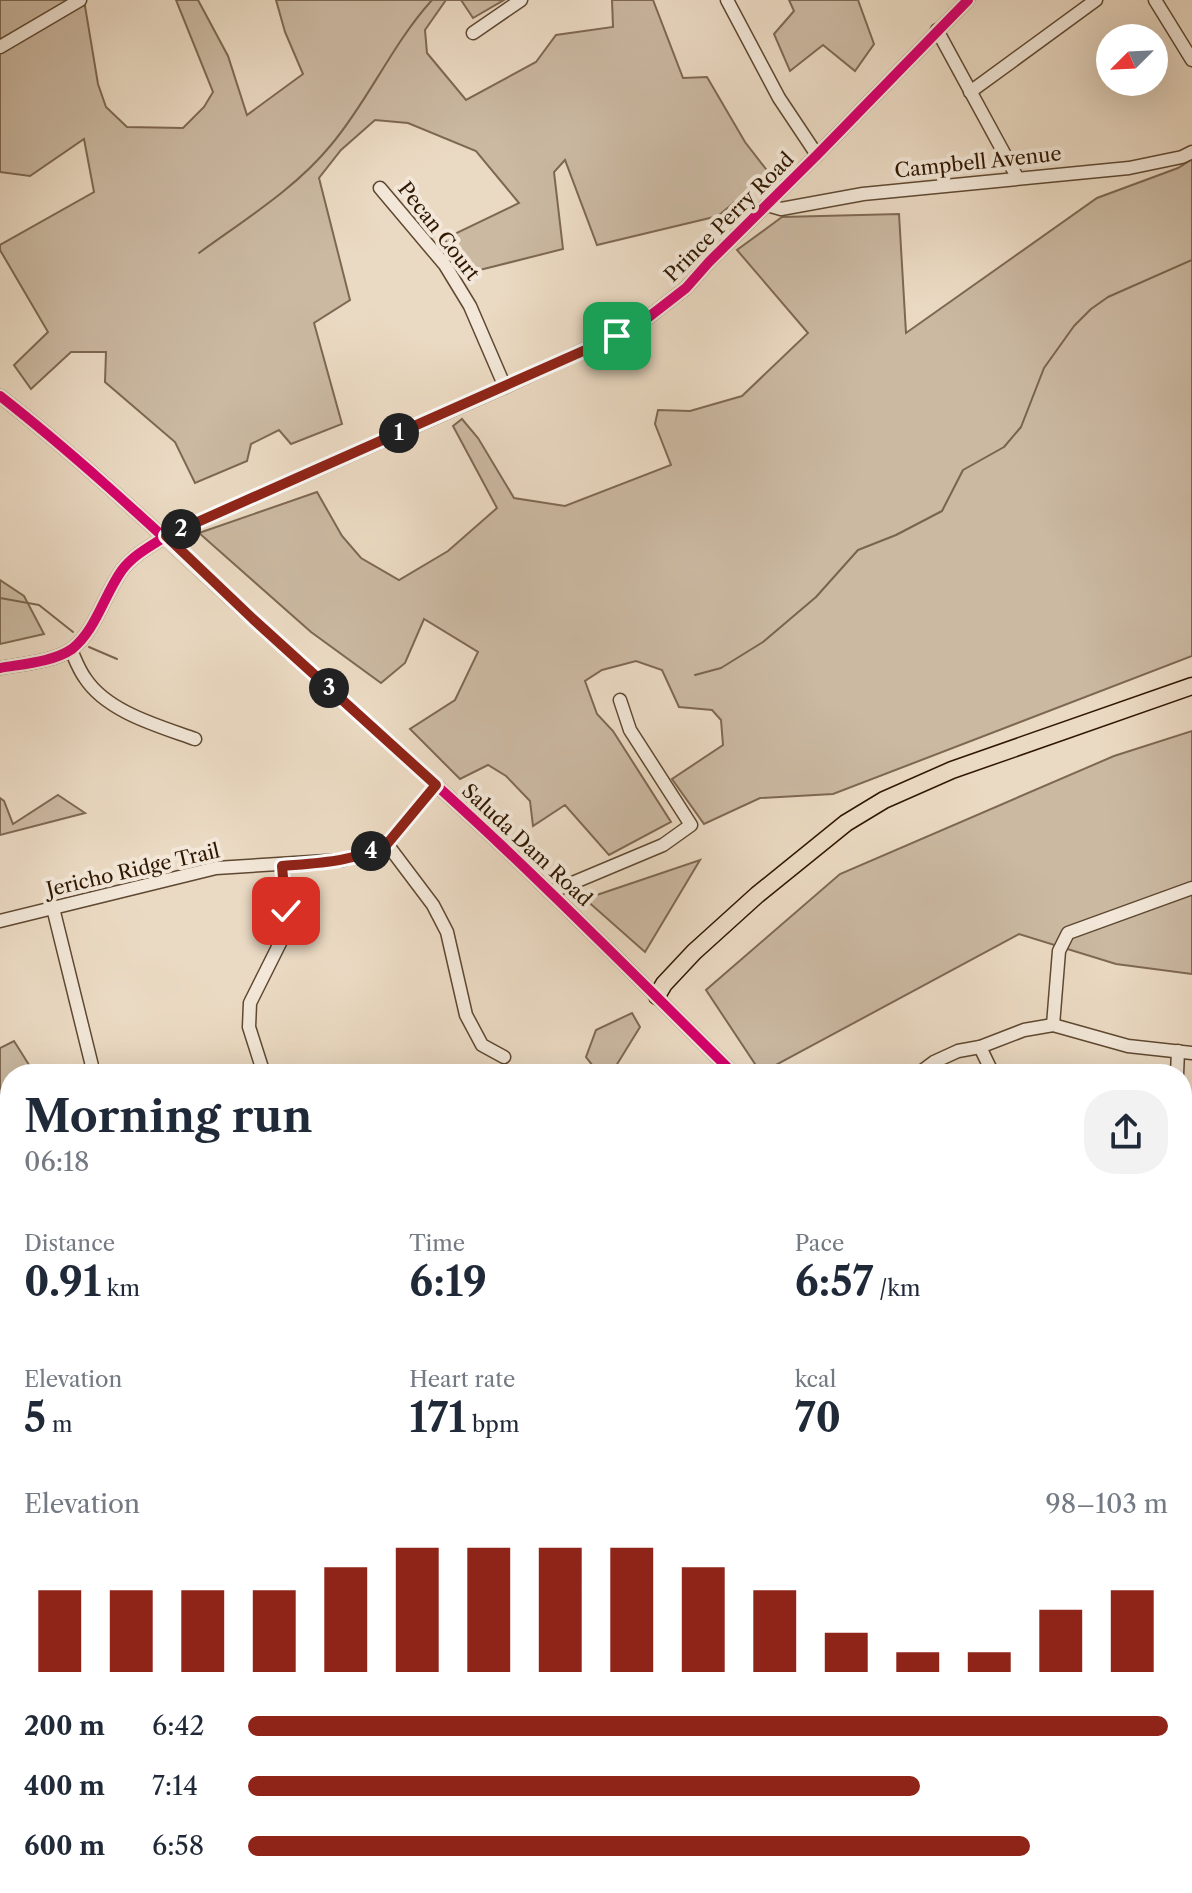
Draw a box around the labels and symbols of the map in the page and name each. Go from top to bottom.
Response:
north arrow [1096,24,1168,96]
street label: Campbell Avenue [893,141,1063,183]
street label: Prince Perry Road [659,147,799,287]
street label: Pecan Court [393,177,485,285]
pin [583,302,651,370]
pin: 1 [379,413,419,453]
pin: 2 [161,509,201,549]
pin: 3 [309,668,349,708]
street label: Saluda Dam Road [457,779,597,911]
pin: 4 [351,831,391,871]
street label: Jericho Ridge Trail [41,838,222,902]
pin [252,877,320,945]

